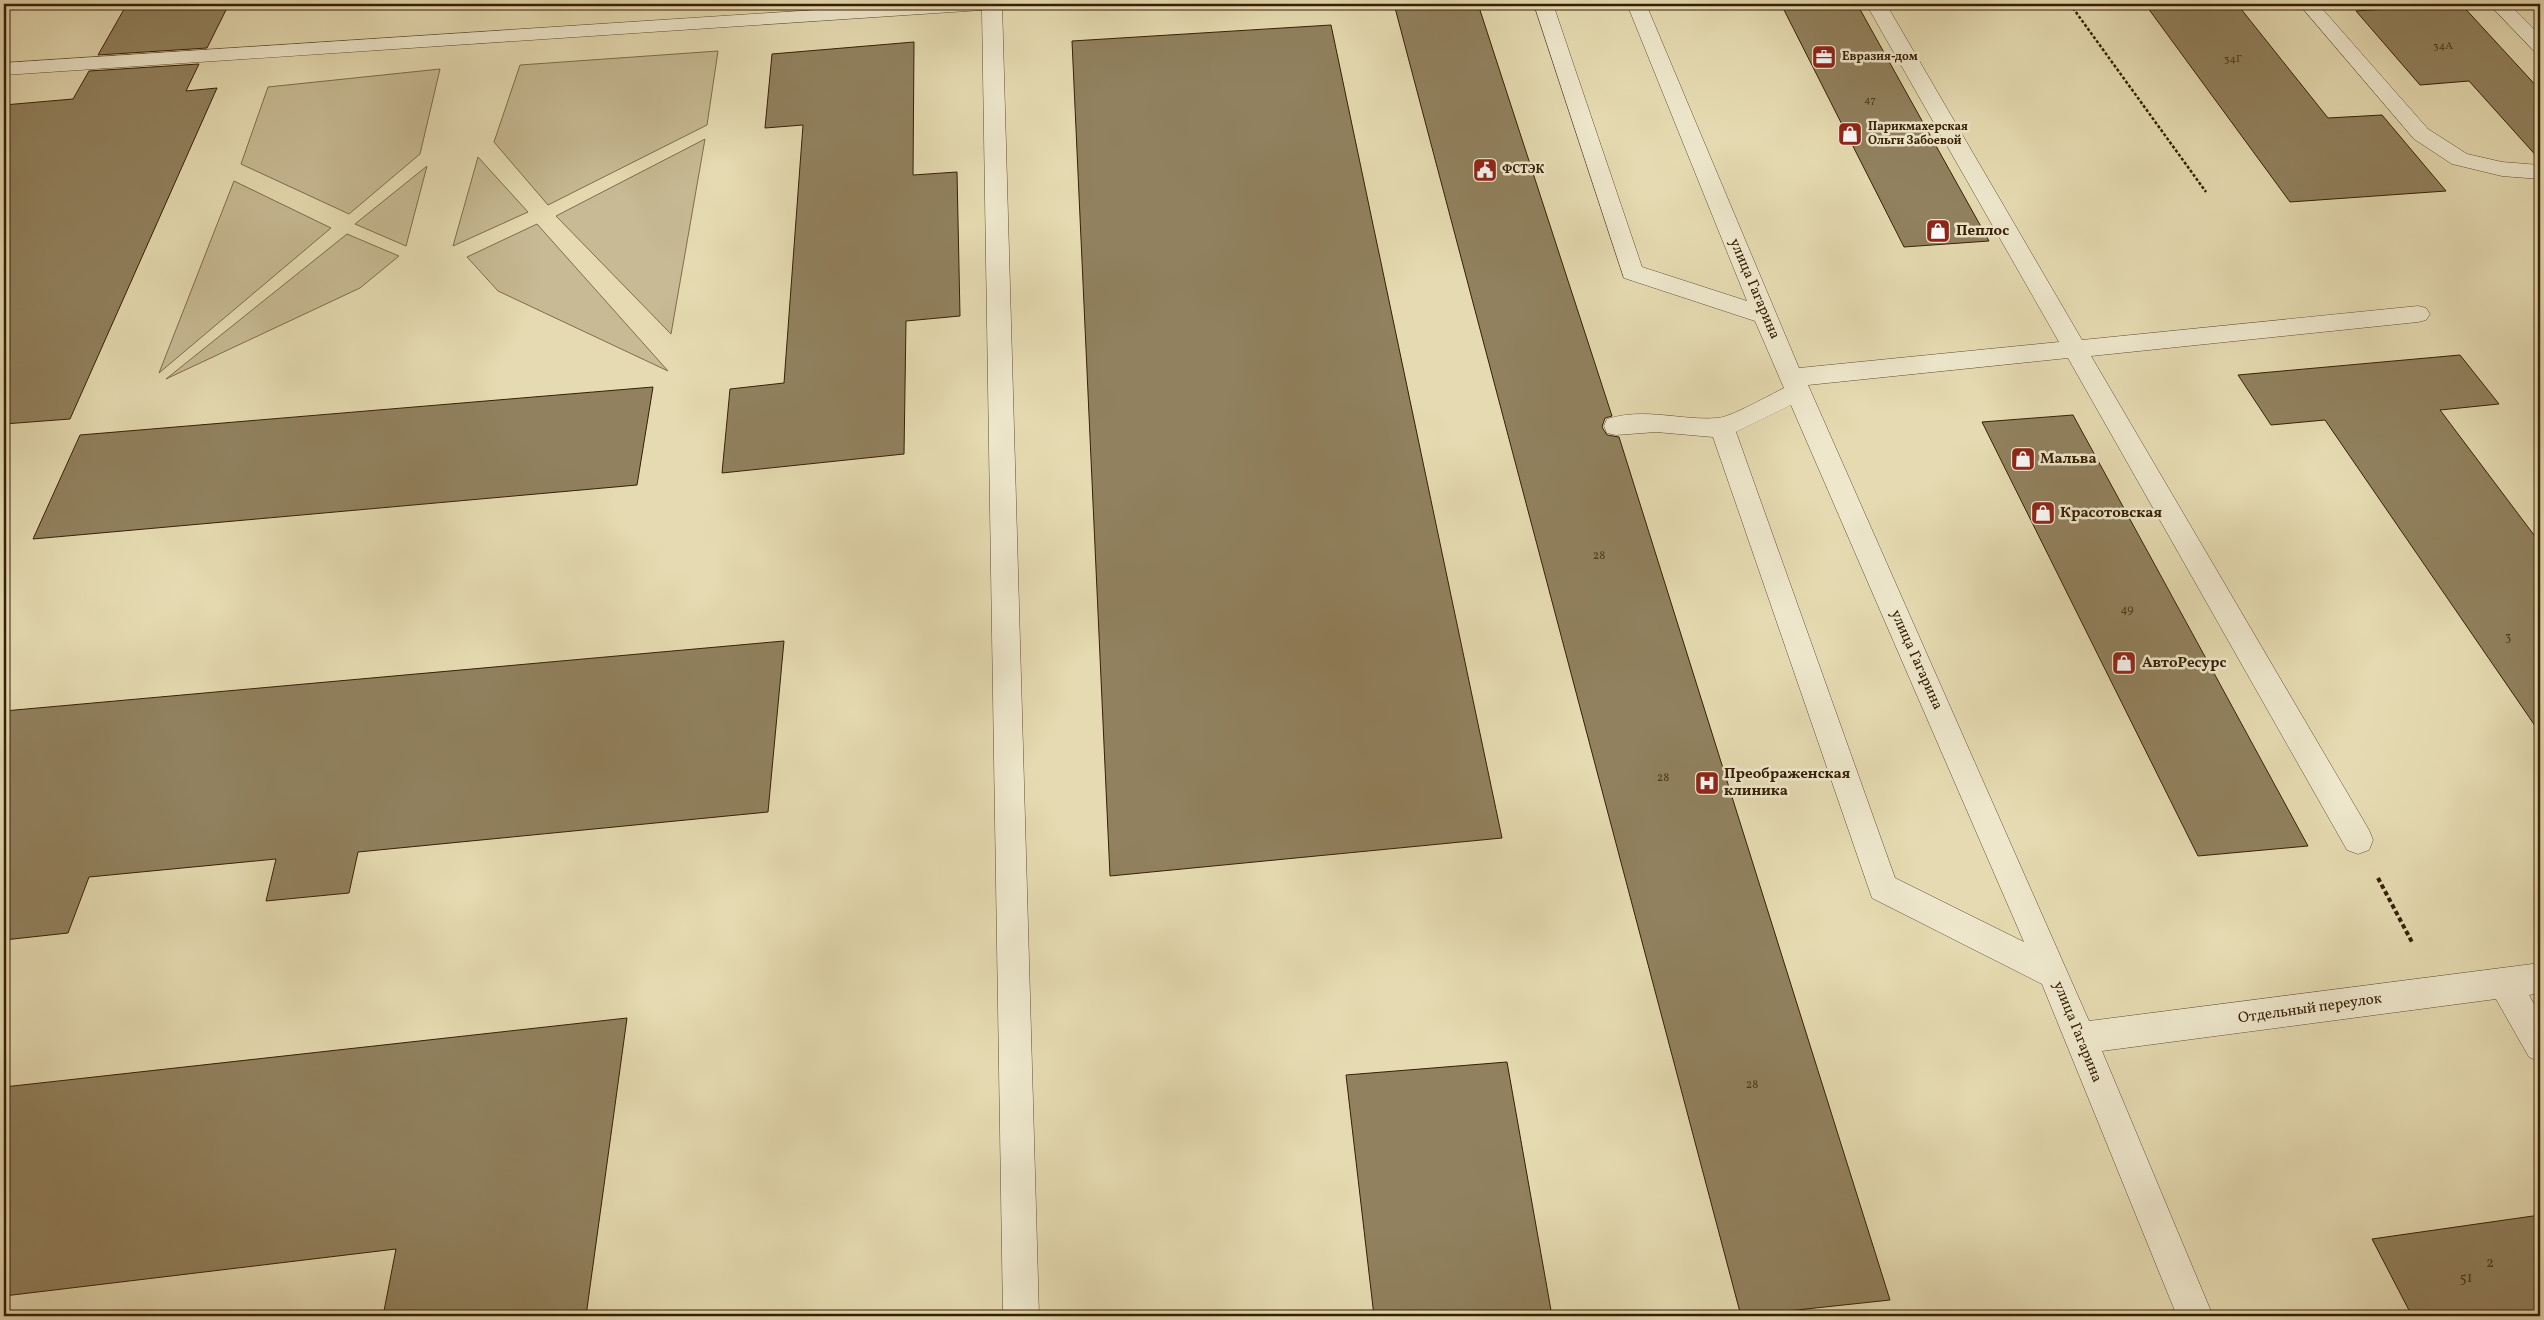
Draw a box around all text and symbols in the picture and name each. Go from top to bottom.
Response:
house number: 34А [2433,39,2453,54]
office icon: Евразия-дом [1811,44,1837,70]
place label: Евразия-дом [1842,49,1918,65]
house number: 34Г [2224,52,2242,67]
house number: 47 [1864,93,1876,108]
place label: Парикмахерская Ольги Забоевой [1868,119,1968,149]
shop icon: Парикмахерская Ольги Забоевой [1837,121,1863,147]
public building icon: ФСТЭК [1472,157,1498,183]
place label: ФСТЭК [1502,162,1544,178]
shop icon: Пеплос [1925,218,1951,244]
place label: Пеплос [1956,221,2009,242]
street label: улица Гагарина [1723,235,1785,343]
shop icon: Мальва [2010,446,2036,472]
place label: Мальва [2040,449,2097,470]
shop icon: Красотовская [2030,500,2056,526]
place label: Красотовская [2060,503,2162,524]
house number: 28 [1593,548,1605,564]
house number: 49 [2120,602,2134,618]
street label: улица Гагарина [1885,607,1947,713]
house number: 3 [2505,630,2511,646]
shop icon: АвтоРесурс [2111,650,2137,676]
place label: АвтоРесурс [2142,653,2226,674]
place label: Преображенская клиника [1724,764,1851,802]
house number: 28 [1657,770,1669,786]
hospital icon: Преображенская клиника [1694,770,1720,796]
street label: улица Гагарина [2047,978,2107,1086]
street label: Отдельный переулок [2237,989,2383,1029]
house number: 28 [1746,1077,1758,1093]
house number: 2 [2486,1253,2494,1274]
house number: 51 [2459,1268,2473,1289]

